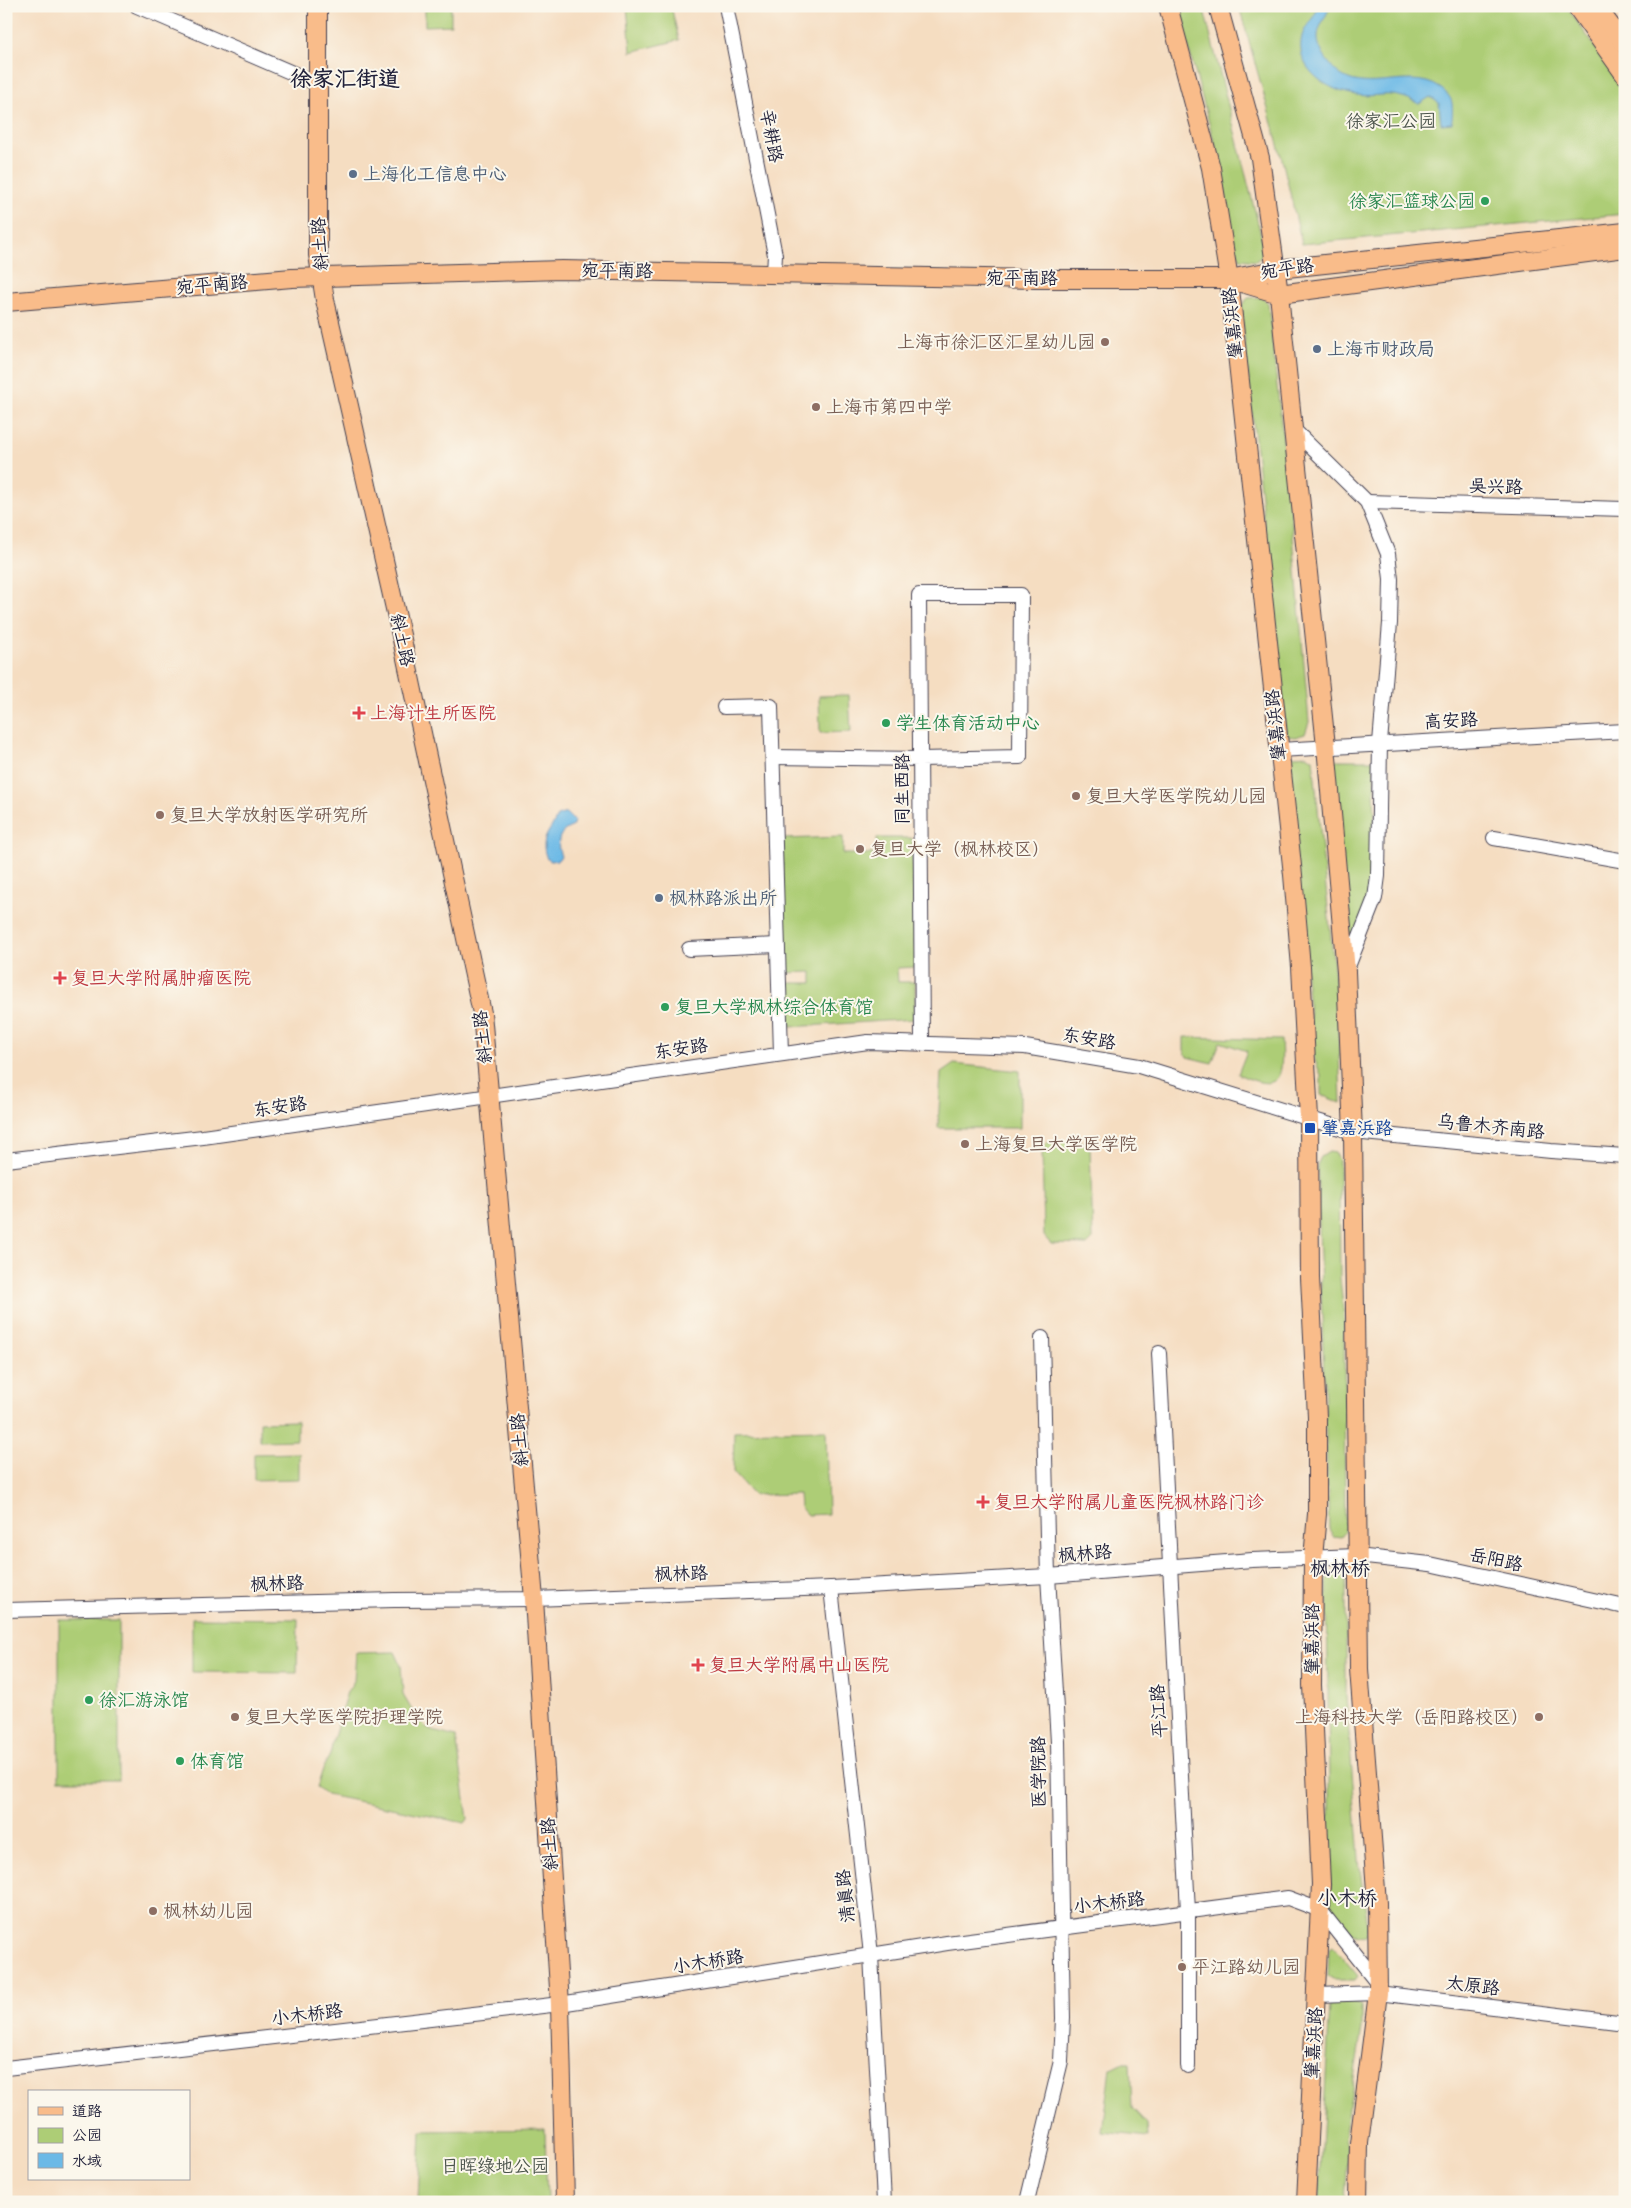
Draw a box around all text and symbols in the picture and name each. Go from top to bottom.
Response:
district label: 徐家汇街道 [290,64,400,95]
street label: 辛耕路 [754,107,788,165]
park label: 徐家汇公园 [1346,109,1436,134]
place label: 上海化工信息中心 [363,162,507,187]
marker: 上海化工信息中心 [347,168,359,180]
place label: 徐家汇篮球公园 [1349,189,1475,214]
marker: 徐家汇篮球公园 [1479,195,1491,207]
street label: 斜土路 [306,216,334,272]
street label: 宛平路 [1259,253,1315,285]
street label: 宛平南路 [581,258,653,284]
street label: 宛平南路 [986,266,1058,291]
street label: 宛平南路 [175,269,249,301]
street label: 肇嘉浜路 [1217,286,1249,360]
place label: 上海市徐汇区汇星幼儿园 [897,330,1095,355]
marker: 上海市徐汇区汇星幼儿园 [1099,336,1111,348]
place label: 上海市财政局 [1327,337,1435,362]
marker: 上海市财政局 [1311,343,1323,355]
place label: 上海市第四中学 [826,395,952,420]
marker: 上海市第四中学 [810,401,822,413]
street label: 吴兴路 [1469,474,1523,500]
street label: 斜土路 [384,611,420,669]
street label: 肇嘉浜路 [1260,688,1292,762]
place label: 上海计生所医院 [370,701,496,726]
marker: 上海计生所医院 [352,706,366,720]
street label: 高安路 [1423,707,1479,735]
place label: 学生体育活动中心 [896,711,1040,736]
marker: 学生体育活动中心 [880,717,892,729]
street label: 同生西路 [890,753,915,825]
place label: 复旦大学医学院幼儿园 [1086,784,1266,809]
marker: 复旦大学医学院幼儿园 [1070,790,1082,802]
place label: 复旦大学放射医学研究所 [170,803,368,828]
marker: 复旦大学放射医学研究所 [154,809,166,821]
place label: 复旦大学（枫林校区） [870,837,1050,862]
marker: 复旦大学（枫林校区） [854,843,866,855]
place label: 枫林路派出所 [669,886,777,911]
marker: 枫林路派出所 [653,892,665,904]
place label: 复旦大学附属肿瘤医院 [71,966,251,991]
marker: 复旦大学附属肿瘤医院 [53,971,67,985]
place label: 复旦大学枫林综合体育馆 [675,995,873,1020]
marker: 复旦大学枫林综合体育馆 [659,1001,671,1013]
street label: 斜土路 [468,1009,498,1065]
street label: 东安路 [1060,1022,1118,1056]
street label: 东安路 [653,1033,709,1065]
street label: 东安路 [252,1091,308,1123]
street label: 乌鲁木齐南路 [1436,1109,1546,1145]
place label: 肇嘉浜路 [1321,1116,1393,1141]
marker: 肇嘉浜路 [1303,1121,1317,1135]
place label: 上海复旦大学医学院 [975,1132,1137,1157]
marker: 上海复旦大学医学院 [959,1138,971,1150]
street label: 斜土路 [505,1412,535,1468]
place label: 复旦大学附属儿童医院枫林路门诊 [994,1490,1264,1515]
marker: 复旦大学附属儿童医院枫林路门诊 [976,1495,990,1509]
street label: 枫林路 [1057,1539,1113,1569]
street label: 岳阳路 [1467,1542,1525,1578]
district label: 枫林桥 [1310,1555,1370,1583]
street label: 枫林路 [654,1561,708,1587]
street label: 枫林路 [250,1571,304,1597]
street label: 肇嘉浜路 [1300,1603,1325,1675]
place label: 复旦大学附属中山医院 [709,1653,889,1678]
marker: 复旦大学附属中山医院 [691,1658,705,1672]
street label: 平江路 [1145,1683,1173,1739]
place label: 徐汇游泳馆 [99,1688,189,1713]
marker: 徐汇游泳馆 [83,1694,95,1706]
place label: 复旦大学医学院护理学院 [245,1705,443,1730]
place label: 上海科技大学（岳阳路校区） [1295,1705,1529,1730]
marker: 复旦大学医学院护理学院 [229,1711,241,1723]
marker: 上海科技大学（岳阳路校区） [1533,1711,1545,1723]
street label: 医学院路 [1026,1736,1052,1808]
place label: 体育馆 [190,1749,244,1774]
marker: 体育馆 [174,1755,186,1767]
street label: 斜土路 [536,1816,564,1872]
street label: 清真路 [831,1868,861,1924]
district label: 小木桥 [1317,1885,1377,1913]
street label: 小木桥路 [1072,1886,1146,1920]
place label: 枫林幼儿园 [163,1899,253,1924]
marker: 枫林幼儿园 [147,1905,159,1917]
street label: 小木桥路 [670,1944,746,1980]
place label: 平江路幼儿园 [1192,1955,1300,1980]
marker: 平江路幼儿园 [1176,1961,1188,1973]
street label: 太原路 [1445,1970,1501,2002]
street label: 小木桥路 [270,1998,344,2032]
street label: 肇嘉浜路 [1300,2006,1328,2080]
legend [28,2090,190,2180]
text: 道路 [72,2101,102,2122]
text: 公园 [72,2125,102,2146]
text: 水域 [72,2151,102,2172]
park label: 日晖绿地公园 [441,2154,549,2179]

